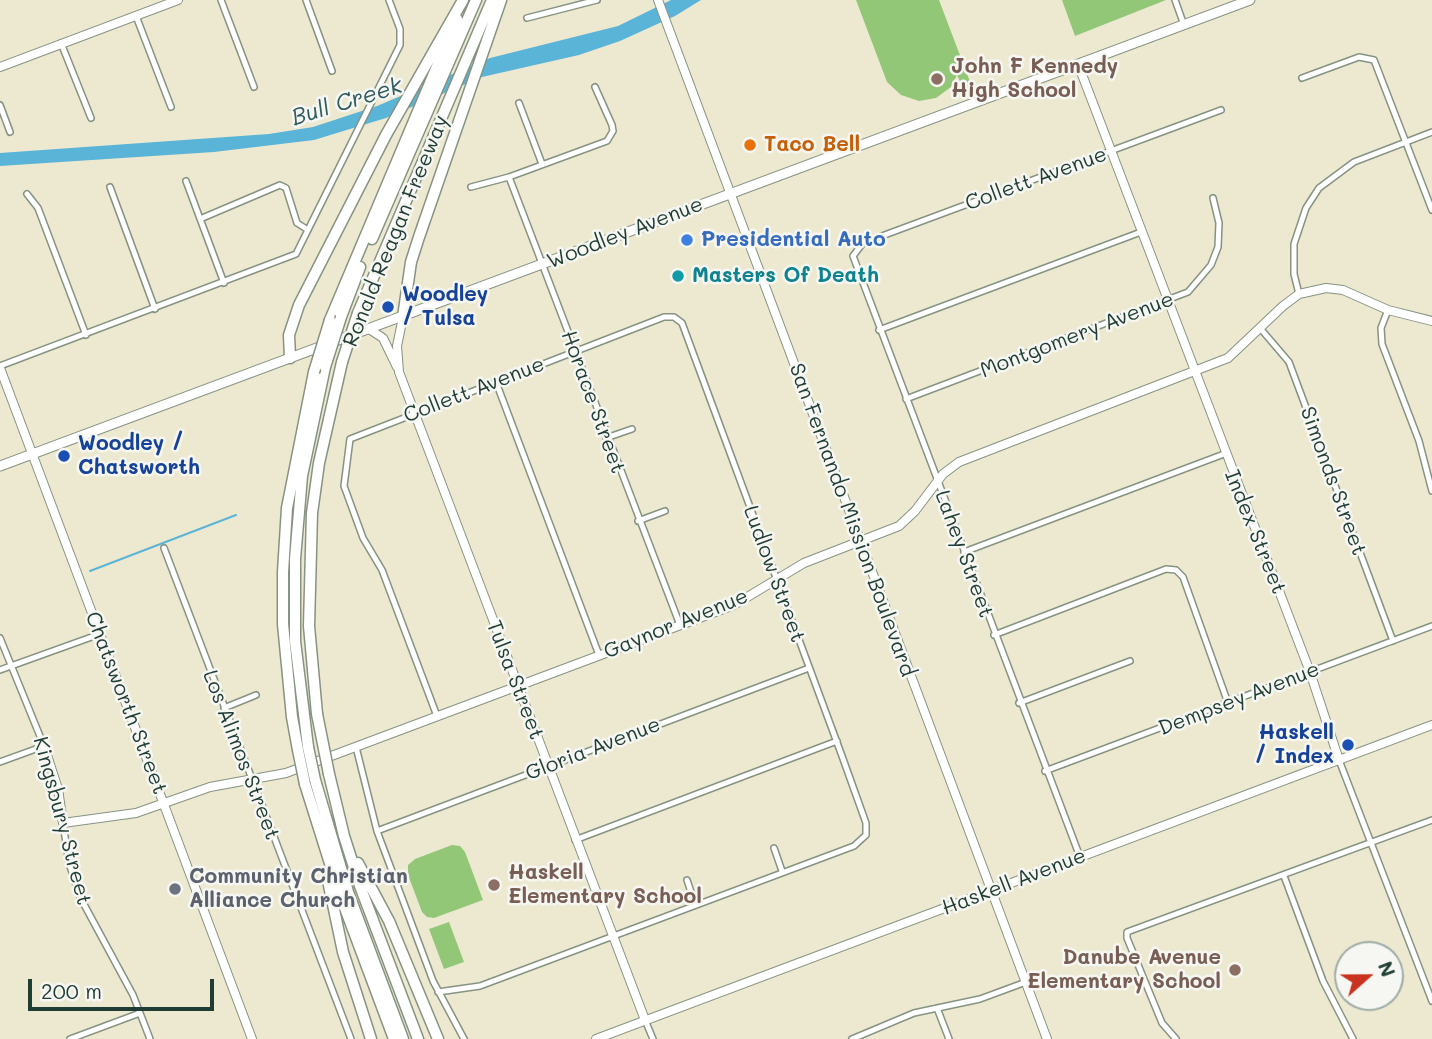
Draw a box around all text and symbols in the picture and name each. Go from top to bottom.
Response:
place label: John F Kennedy High School [951,54,1118,104]
marker: John F Kennedy High School [929,71,945,87]
water label: Bull Creek [288,72,406,132]
street label: Ronald Reagan Freeway [338,111,454,351]
place label: Taco Bell [764,132,860,158]
marker: Taco Bell [742,137,758,153]
street label: Collett Avenue [962,142,1110,216]
street label: Woodley Avenue [543,192,707,274]
place label: Presidential Auto [701,227,886,253]
marker: Presidential Auto [679,232,695,248]
place label: Masters Of Death [692,263,879,289]
marker: Masters Of Death [670,268,686,284]
place label: Woodley / Tulsa [402,282,488,332]
street label: Montgomery Avenue [977,286,1177,384]
marker: Woodley / Tulsa [380,299,396,315]
street label: Horace Street [556,327,630,477]
street label: Collett Avenue [400,352,548,428]
street label: San Fernando Mission Boulevard [783,360,921,680]
street label: Simonds Street [1294,403,1372,559]
place label: Woodley / Chatsworth [78,431,200,481]
marker: Woodley / Chatsworth [56,448,72,464]
street label: Index Street [1219,466,1291,598]
street label: Lahey Street [929,487,999,621]
street label: Ludlow Street [738,502,810,646]
street label: Gaynor Avenue [600,584,752,664]
street label: Chatsworth Street [80,608,172,798]
street label: Tulsa Street [481,617,549,743]
street label: Dempsey Avenue [1155,657,1323,741]
street label: Los Alimos Street [197,667,285,843]
street label: Gloria Avenue [522,712,664,786]
place label: Haskell / Index [1255,720,1334,770]
street label: Kingsbury Street [27,734,97,908]
marker: Haskell / Index [1340,737,1356,753]
street label: Haskell Avenue [938,843,1090,921]
place label: Haskell Elementary School [508,860,702,910]
place label: Community Christian Alliance Church [189,864,408,914]
marker: Haskell Elementary School [486,877,502,893]
marker: Community Christian Alliance Church [167,881,183,897]
north arrow [1334,941,1404,1011]
place label: Danube Avenue Elementary School [1027,945,1221,995]
text: N [1373,958,1401,980]
marker: Danube Avenue Elementary School [1227,962,1243,978]
scale bar [32,965,217,1009]
text: 200 m [41,977,102,1004]

